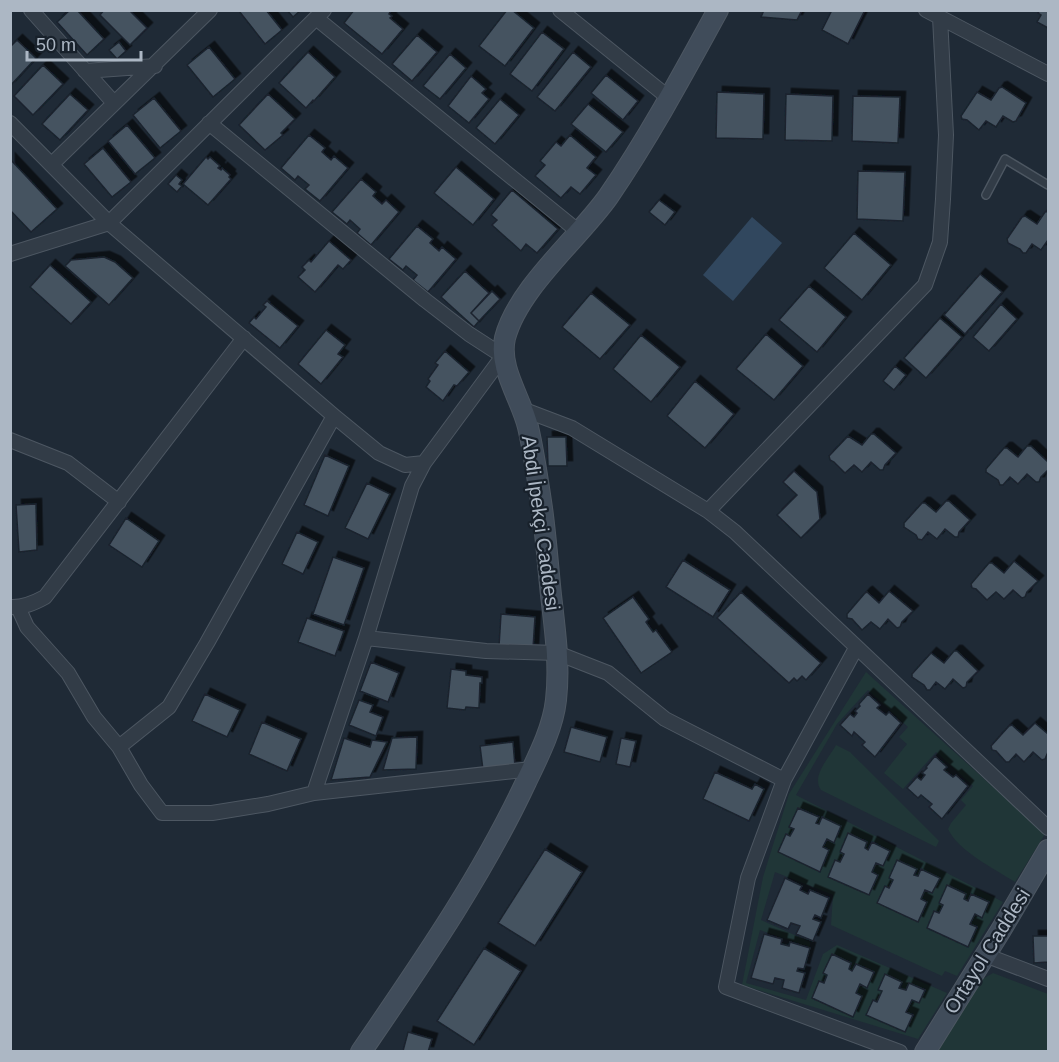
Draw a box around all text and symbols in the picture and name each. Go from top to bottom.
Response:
scale bar [27,24,141,62]
text: 50 m [36,35,76,55]
street label: Abdi İpekçi Caddesi [518,434,564,612]
street label: Ortayol Caddesi [940,884,1034,1018]

